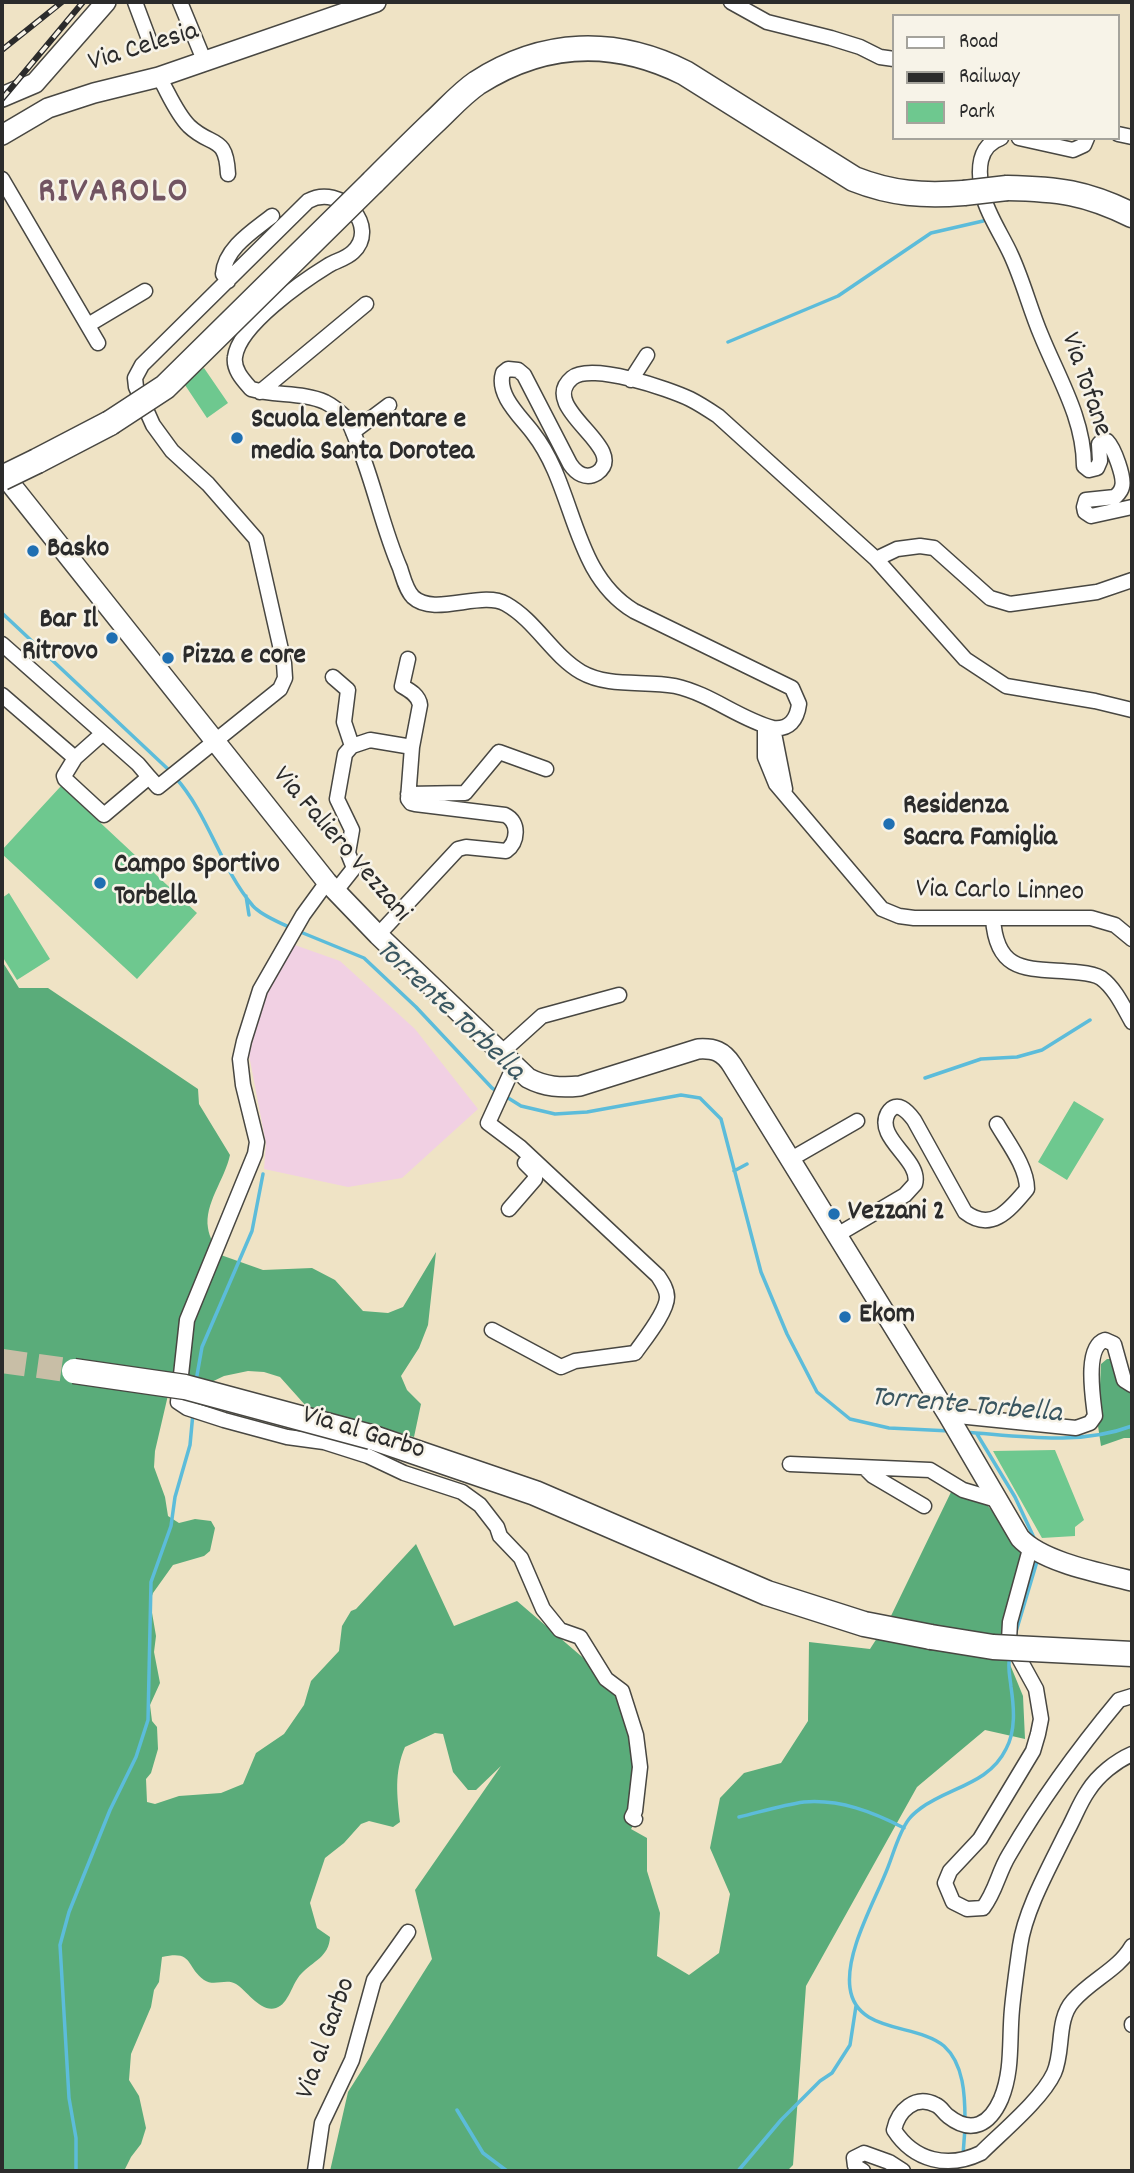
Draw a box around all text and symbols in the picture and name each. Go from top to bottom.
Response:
legend [892,14,1120,140]
street label: Via Celesia [85,16,203,82]
text: Road [959,28,998,58]
text: Railway [959,63,1020,93]
text: Park [959,98,995,128]
district label: RIVAROLO [39,174,189,216]
street label: Via Tofane [1051,329,1117,441]
place label: Scuola elementare e media Santa Dorotea [251,405,474,471]
marker: Scuola elementare e media Santa Dorotea [229,430,245,446]
place label: Basko [47,534,109,568]
marker: Basko [25,543,41,559]
place label: Bar Il Ritrovo [22,605,98,671]
marker: Bar Il Ritrovo [104,630,120,646]
place label: Pizza e core [182,641,306,675]
marker: Pizza e core [160,650,176,666]
street label: Via Faliero Vezzani [263,761,417,931]
place label: Residenza Sacra Famiglia [903,791,1057,857]
marker: Residenza Sacra Famiglia [881,816,897,832]
place label: Campo Sportivo Torbella [114,850,280,916]
marker: Campo Sportivo Torbella [92,875,108,891]
street label: Via Carlo Linneo [916,875,1084,911]
water label: Torrente Torbella [366,934,530,1090]
place label: Vezzani 2 [848,1197,945,1231]
marker: Vezzani 2 [826,1206,842,1222]
place label: Ekom [859,1300,915,1334]
marker: Ekom [837,1309,853,1325]
water label: Torrente Torbella [869,1382,1063,1434]
street label: Via al Garbo [298,1400,428,1470]
street label: Via al Garbo [291,1974,365,2104]

